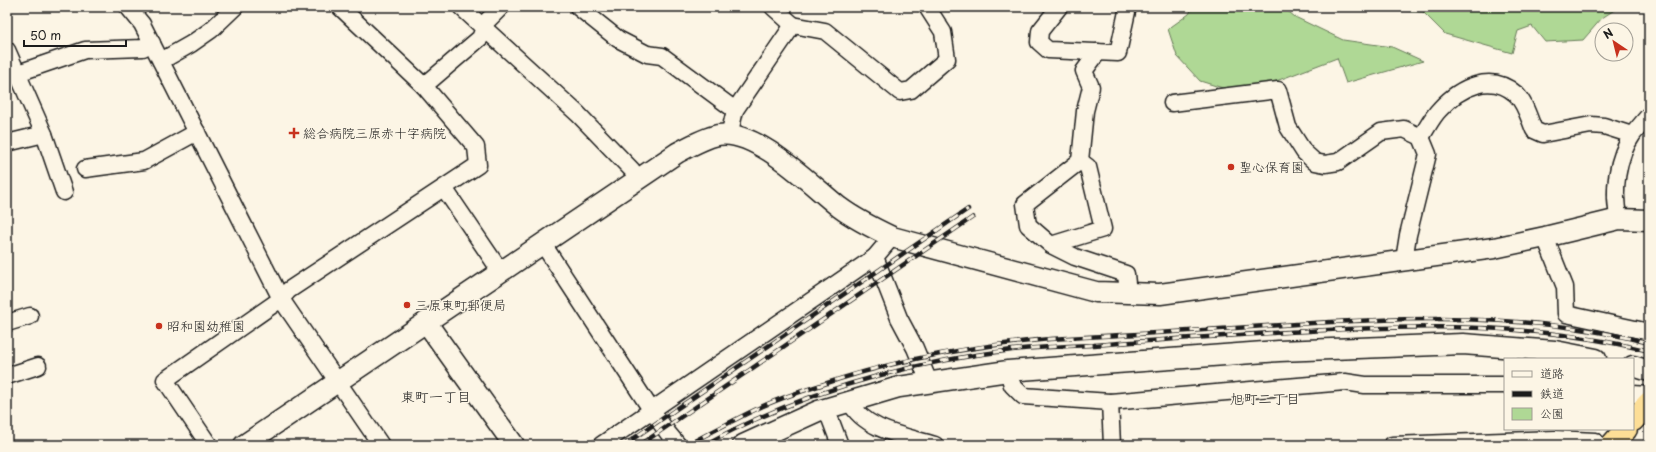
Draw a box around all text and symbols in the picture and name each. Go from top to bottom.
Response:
scale bar [24,22,126,48]
north arrow [1594,22,1634,62]
text: N [1600,24,1617,43]
text: 50 m [30,26,61,44]
place label: 総合病院三原赤十字病院 [303,123,446,142]
marker: 総合病院三原赤十字病院 [288,127,300,139]
place label: 聖心保育園 [1239,157,1304,176]
marker: 聖心保育園 [1226,162,1236,172]
place label: 三原東町郵便局 [415,295,506,314]
marker: 三原東町郵便局 [402,300,412,310]
place label: 昭和園幼稚園 [167,316,245,335]
marker: 昭和園幼稚園 [154,321,164,331]
legend [1504,358,1634,430]
text: 道路 [1540,364,1564,382]
text: 鉄道 [1540,384,1564,402]
district label: 東町一丁目 [401,386,471,407]
district label: 旭町二丁目 [1230,388,1300,409]
text: 公園 [1540,404,1564,422]

